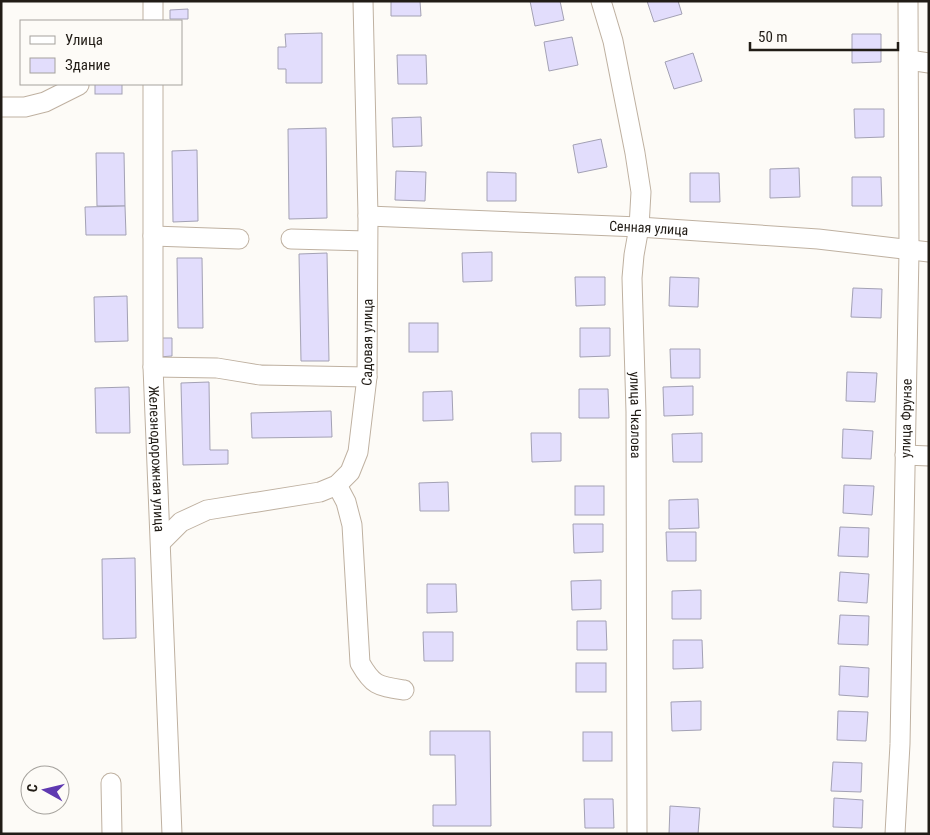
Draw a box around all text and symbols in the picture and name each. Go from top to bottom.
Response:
legend [20,20,182,85]
scale bar [750,20,898,52]
text: 50 m [758,28,788,46]
text: Улица [65,31,103,49]
text: Здание [65,56,110,74]
street label: Сенная улица [609,218,689,238]
street label: Садовая улица [358,299,375,387]
street label: улица Чкалова [627,371,644,459]
street label: улица Фрунзе [897,378,915,458]
street label: Железнодорожная улица [146,385,168,532]
north arrow [20,765,70,815]
text: С [24,783,41,793]

